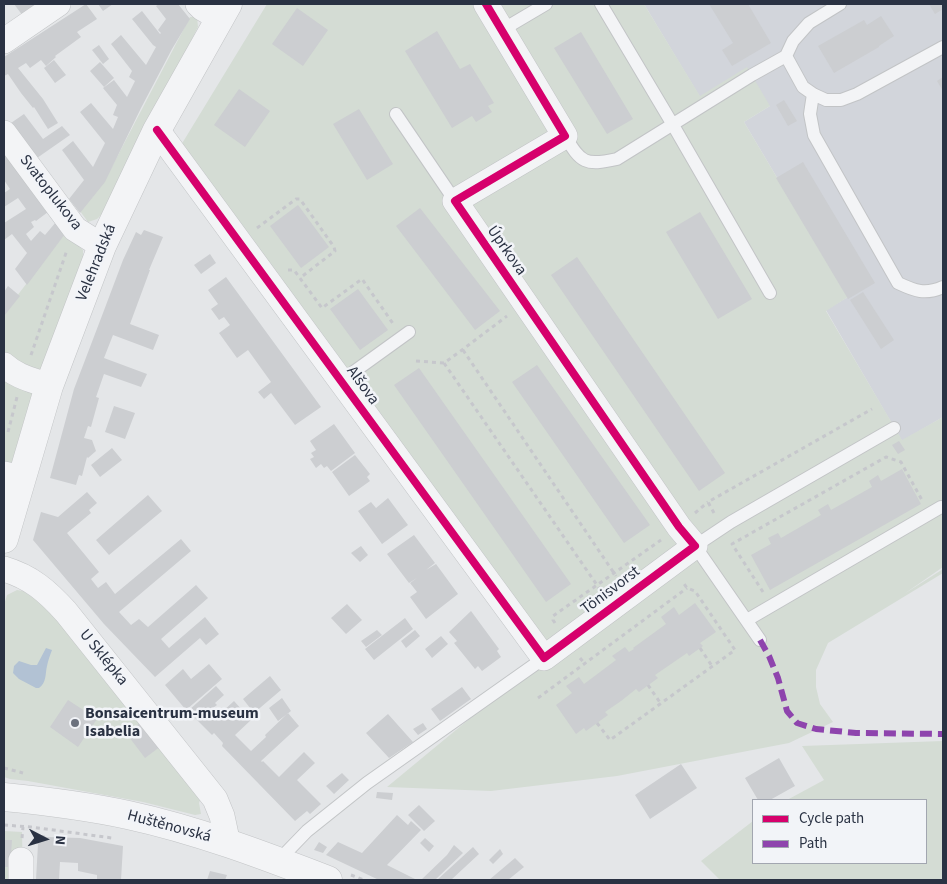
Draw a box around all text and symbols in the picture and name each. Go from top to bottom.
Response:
street label: Svatoplukova [15,151,85,235]
street label: Velehradská [73,222,121,304]
street label: Úprkova [482,222,530,280]
street label: Alšova [342,363,382,409]
street label: Tönisvorst [578,563,644,619]
street label: U Sklépka [75,626,131,690]
place label: Bonsaicentrum-museum Isabelia [85,704,259,742]
marker: Bonsaicentrum-museum Isabelia [69,717,81,729]
legend [752,799,927,864]
street label: Huštěnovská [125,807,213,847]
text: Cycle path [799,808,864,829]
north arrow [20,814,70,864]
text: Path [799,833,827,854]
text: N [50,835,70,846]

